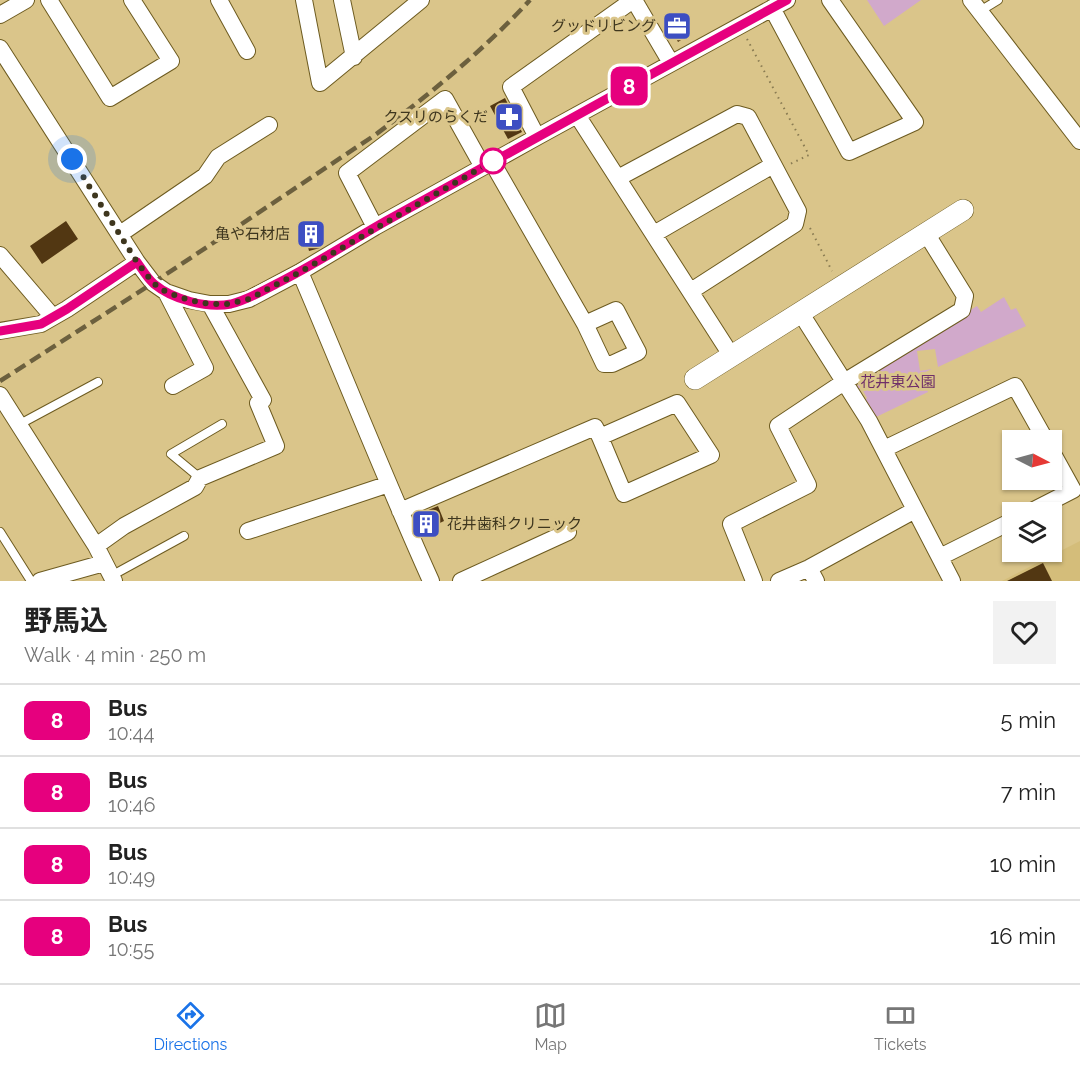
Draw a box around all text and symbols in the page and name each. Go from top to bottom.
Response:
office icon: グッドリビング [661,10,693,42]
place label: グッドリビング [551,17,656,35]
line badge: 8 [610,66,648,106]
text: 8 [623,74,635,99]
pharmacy icon: クスリのらくだ [493,101,525,133]
place label: クスリのらくだ [383,108,488,126]
your location [57,144,87,174]
unlabelled marker [480,148,506,174]
building icon: 亀や石材店 [295,218,327,250]
place label: 亀や石材店 [215,225,290,243]
park label: 花井東公園 [860,373,936,391]
north arrow [1002,430,1062,490]
map controls [1002,430,1062,562]
button: layers [1002,502,1062,562]
building icon: 花井歯科クリニック [410,508,442,540]
place label: 花井歯科クリニック [447,515,582,533]
button: heart [993,601,1056,664]
text: 野馬込 [24,604,108,637]
text: Walk · 4 min · 250 m [24,643,206,667]
text: Bus [108,695,147,721]
text: 5 min [1001,707,1056,733]
text: 8 [51,708,63,733]
text: 10:44 [108,721,154,745]
text: Bus [108,767,147,793]
text: 7 min [1001,779,1056,805]
text: 8 [51,780,63,805]
text: 10:46 [108,793,156,817]
text: Bus [108,839,147,865]
text: 10 min [990,851,1056,877]
text: 8 [51,852,63,877]
text: 10:49 [108,865,155,889]
text: Bus [108,911,147,937]
text: 16 min [990,923,1056,949]
text: 8 [51,924,63,949]
text: 10:55 [108,937,154,961]
tab: Directions [153,999,227,1054]
tab: Map [534,999,567,1054]
tab: Tickets [874,999,927,1054]

